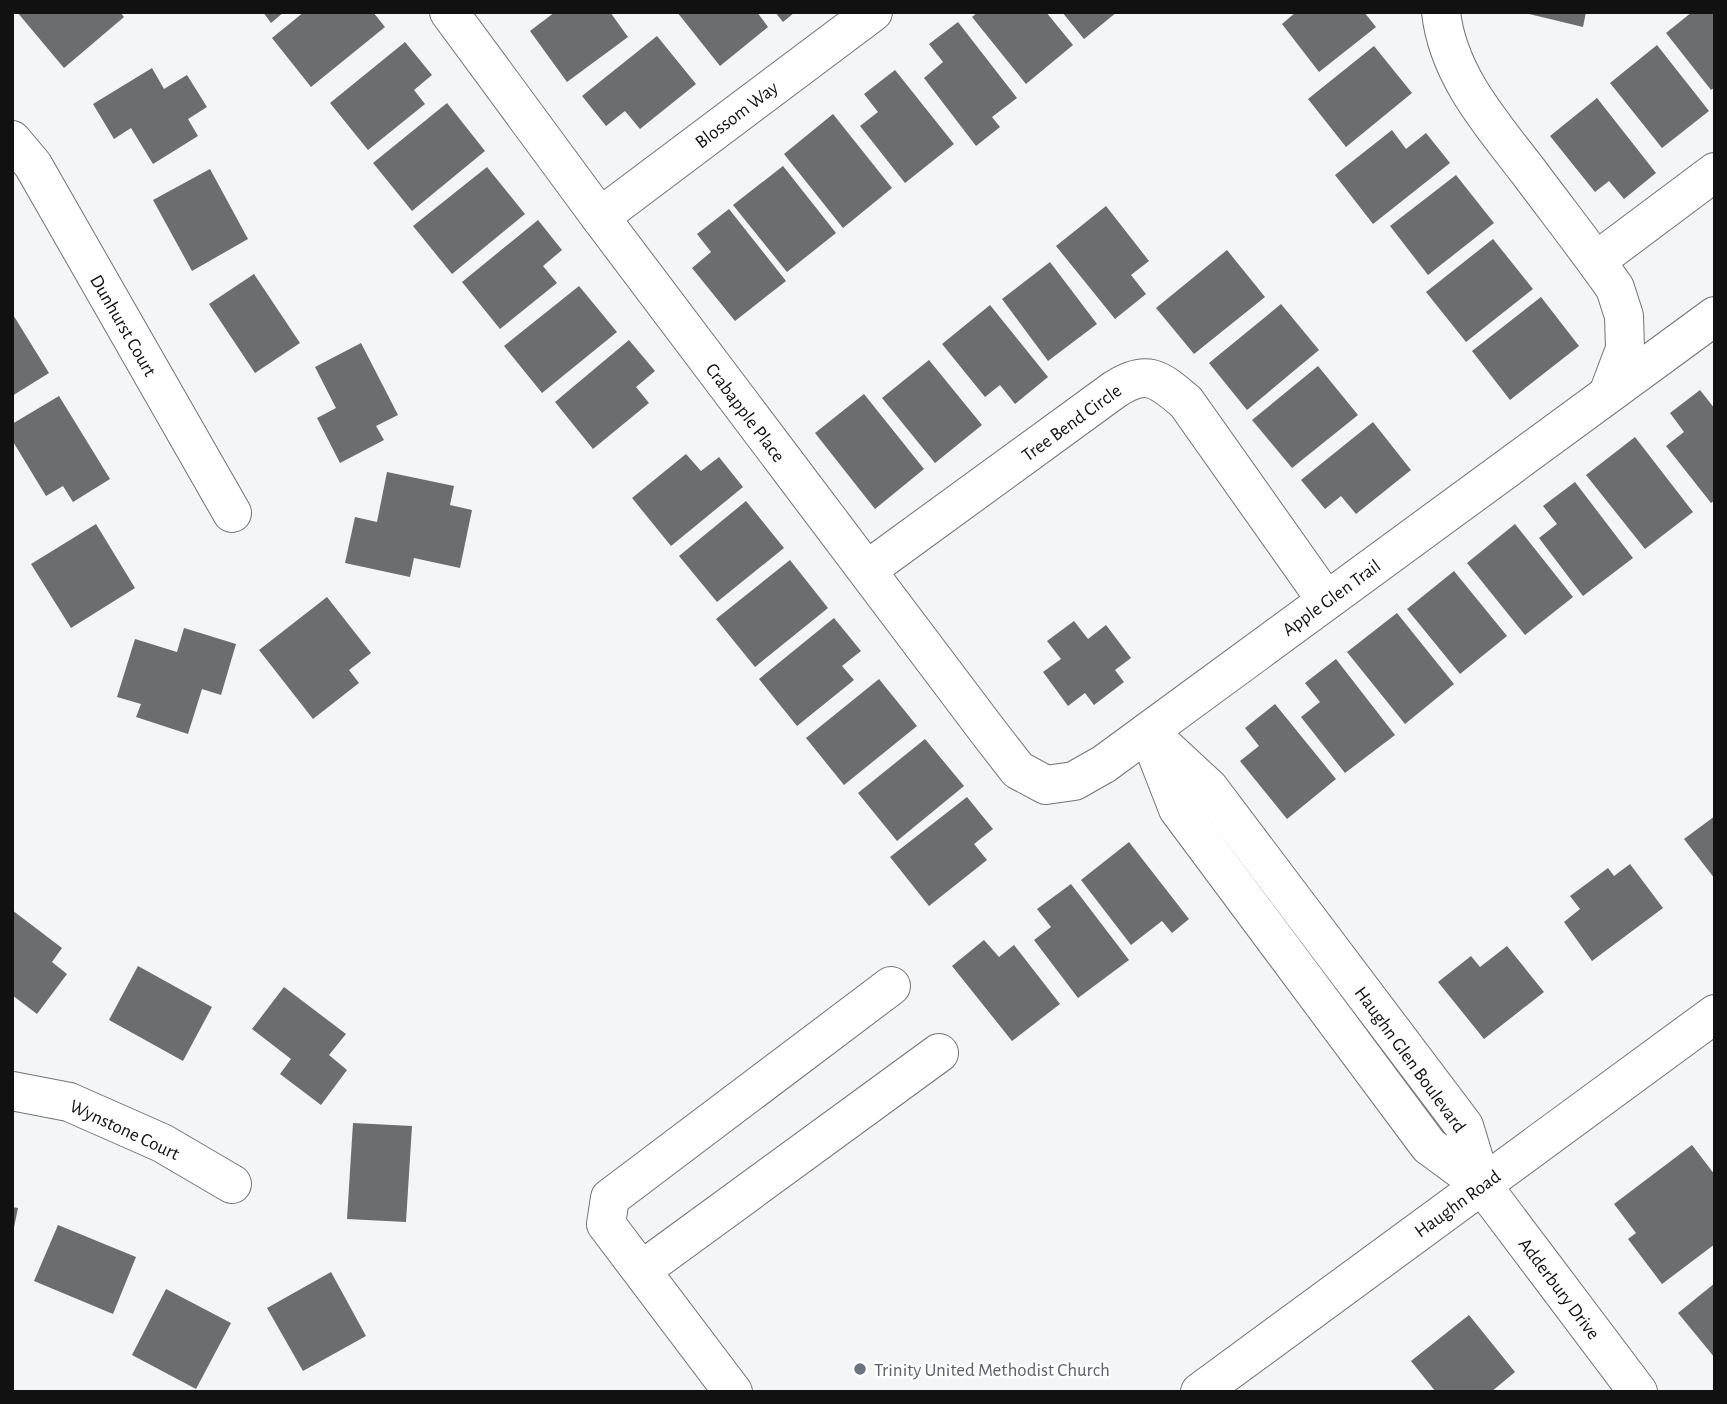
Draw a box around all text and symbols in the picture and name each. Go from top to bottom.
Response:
street label: Blossom Way [692,78,782,152]
street label: Dunhurst Court [86,272,159,380]
street label: Crabapple Place [702,360,788,466]
street label: Tree Bend Circle [1019,381,1125,466]
street label: Apple Glen Trail [1279,556,1384,640]
street label: Haughn Glen Boulevard [1351,983,1469,1137]
street label: Wynstone Court [67,1097,182,1164]
street label: Haughn Road [1412,1167,1504,1242]
street label: Adderbury Drive [1515,1235,1603,1343]
marker: Trinity United Methodist Church [852,1361,868,1377]
place label: Trinity United Methodist Church [874,1361,1110,1380]

